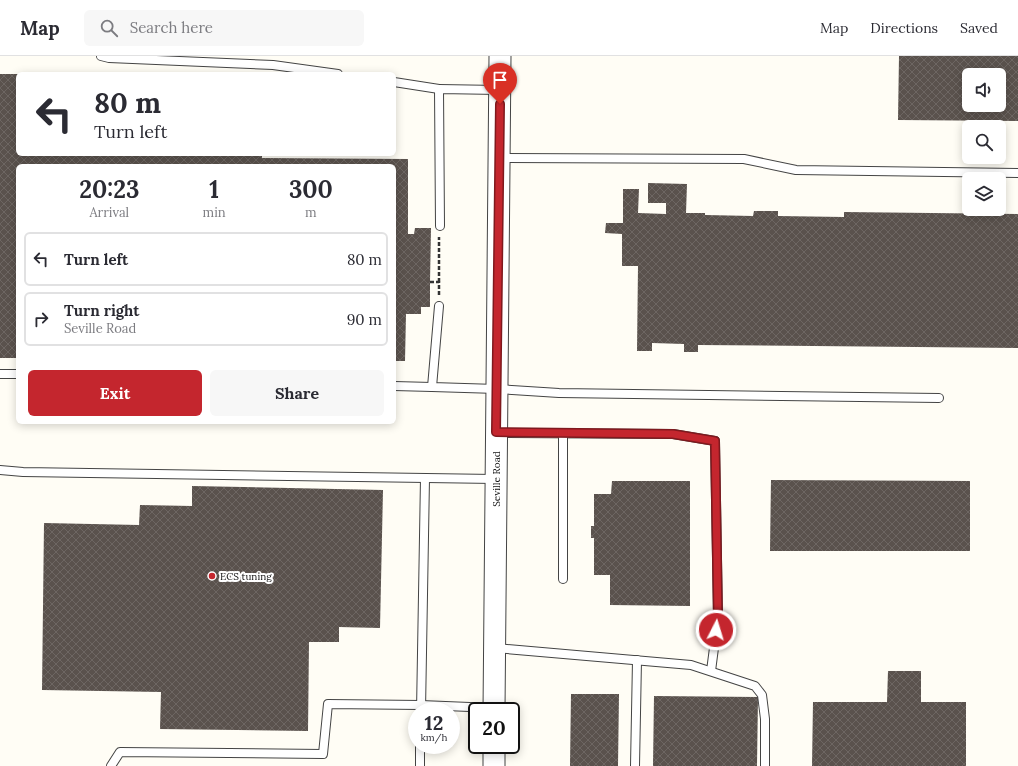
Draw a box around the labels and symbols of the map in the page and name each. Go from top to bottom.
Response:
pin [483,63,517,104]
street label: Seville Road [490,451,503,507]
place label: ECS tuning [220,570,272,583]
marker: ECS tuning [207,571,217,581]
position arrow [695,609,737,651]
speed limit sign: 20 [468,702,520,754]

